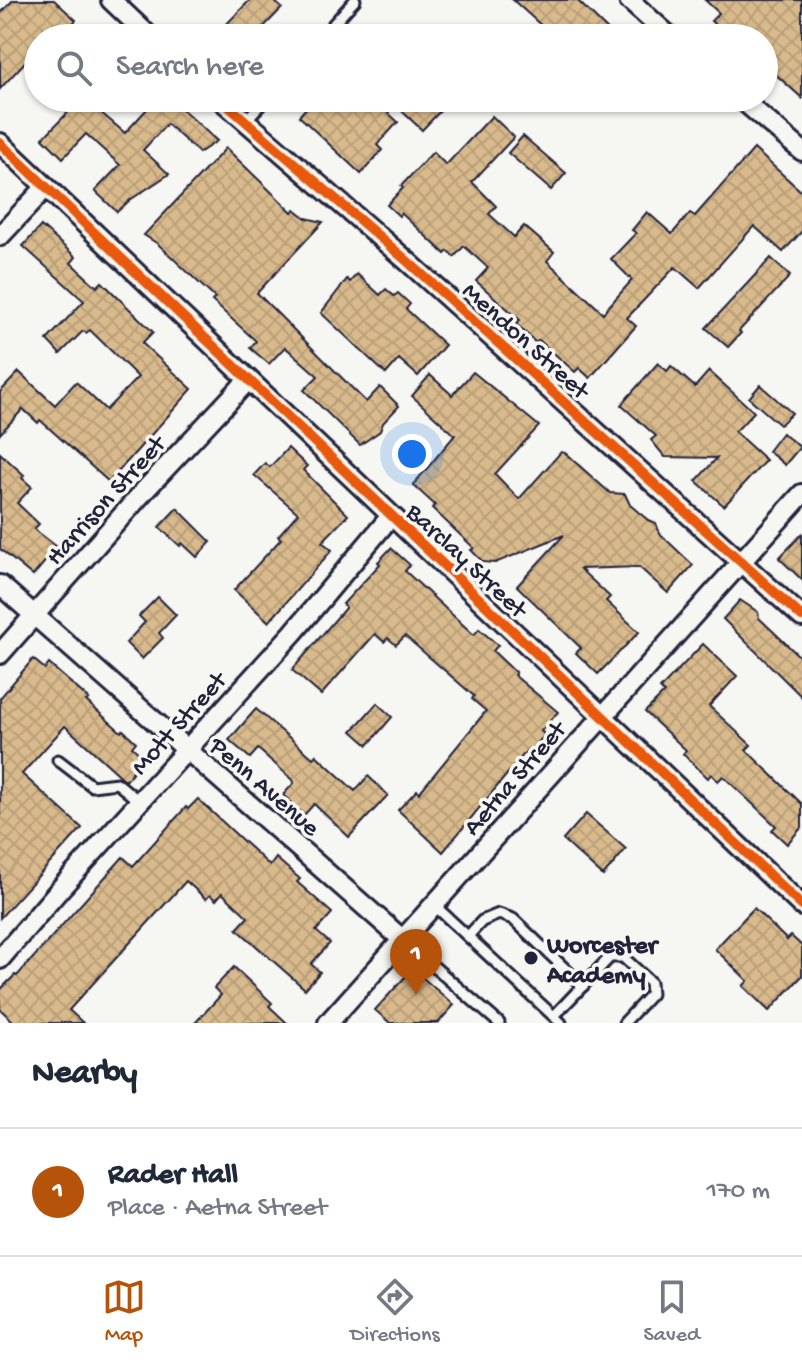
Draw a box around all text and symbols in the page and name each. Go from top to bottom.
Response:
search box [24,24,778,112]
icon: search [52,46,96,90]
text: Search here [116,51,264,86]
street label: Mendon Street [454,277,596,409]
street label: Harrison Street [41,429,175,573]
your location [392,434,432,474]
street label: Barclay Street [397,498,534,628]
street label: Mott Street [126,665,236,783]
street label: Aetna Street [458,715,576,844]
street label: Penn Avenue [200,731,325,845]
pin: 1 [390,929,442,995]
place label: Worcester Academy [546,932,660,993]
marker: Worcester Academy [522,949,540,967]
text: Nearby [32,1055,137,1095]
text: Rader Hall [108,1159,238,1194]
text: 1 [53,1177,63,1208]
text: 170 m [707,1177,770,1208]
text: Place · Aetna Street [108,1194,327,1225]
tab: Map [102,1275,146,1349]
tab: Directions [350,1275,440,1349]
tab: Saved [644,1275,700,1349]

